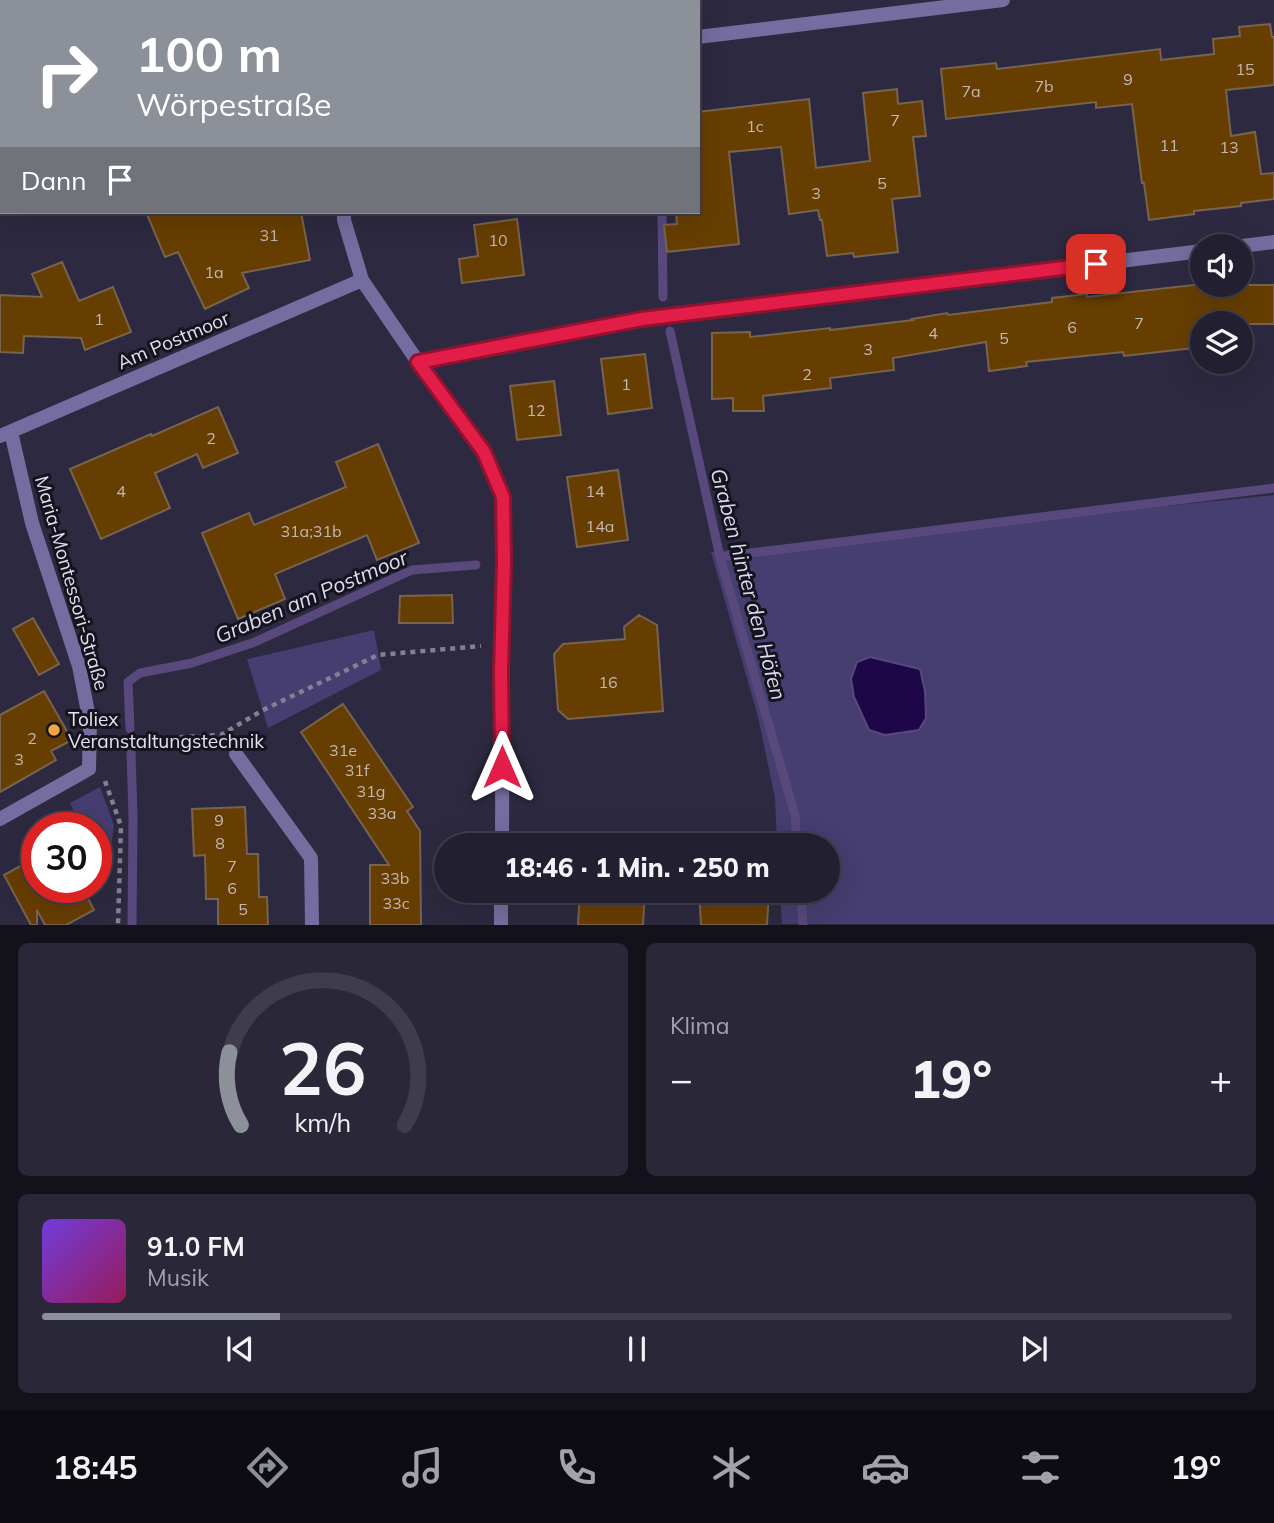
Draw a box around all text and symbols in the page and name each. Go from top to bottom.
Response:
text: 100 m [136,23,282,84]
icon: right [21,28,112,119]
house number: 15 [1235,59,1255,79]
house number: 9 [1123,69,1133,89]
house number: 7b [1034,76,1054,96]
house number: 7a [961,81,981,101]
text: Wörpestraße [136,84,331,124]
house number: 7 [890,110,900,130]
house number: 1c [746,116,764,136]
house number: 11 [1159,135,1179,155]
house number: 13 [1219,137,1239,157]
icon: arrive [101,161,139,199]
text: Dann [21,164,87,197]
house number: 5 [877,173,887,193]
house number: 3 [811,183,821,203]
house number: 31 [259,225,279,245]
house number: 10 [488,230,508,250]
pin [1066,234,1126,294]
map controls [1190,234,1253,374]
button: sound [1190,234,1253,297]
icon: arrive [1077,245,1115,283]
house number: 1a [204,262,224,282]
street label: Am Postmoor [113,306,233,374]
house number: 1 [94,309,104,329]
button: layers [1190,311,1253,374]
house number: 7 [1134,313,1144,333]
house number: 6 [1067,317,1077,337]
house number: 4 [928,323,938,343]
house number: 5 [999,328,1009,348]
house number: 3 [863,339,873,359]
house number: 2 [802,364,812,384]
house number: 1 [621,374,631,394]
house number: 12 [526,400,546,420]
house number: 2 [206,428,216,448]
water label: Graben hinter den Höfen [706,465,792,703]
street label: Maria-Montessori-Straße [30,473,114,693]
house number: 4 [116,481,126,501]
house number: 14 [585,481,605,501]
house number: 14a [586,516,614,536]
house number: 31a;31b [280,521,342,541]
water label: Graben am Postmoor [211,543,412,648]
house number: 16 [598,672,618,692]
place label: Toliex Veranstaltungstechnik [68,707,264,753]
marker: Toliex Veranstaltungstechnik [46,722,62,738]
house number: 2 [27,728,37,748]
position arrow [465,730,539,804]
house number: 31e [329,740,357,760]
house number: 3 [14,749,24,769]
house number: 31f [345,760,370,780]
house number: 31g [357,781,385,801]
house number: 33a [368,803,396,823]
house number: 9 [214,810,224,830]
speed limit sign: 30 [21,812,112,903]
house number: 8 [215,833,225,853]
text: 18:46 · 1 Min. · 250 m [504,851,770,884]
house number: 7 [227,856,237,876]
house number: 33b [381,868,409,888]
house number: 6 [227,878,237,898]
house number: 33c [382,893,410,913]
house number: 5 [238,899,248,919]
text: Klima [670,1011,730,1040]
text: 26 [279,1023,367,1114]
text: 19° [910,1046,992,1111]
text: − [670,1055,693,1103]
text: + [1209,1055,1232,1103]
text: km/h [295,1107,351,1138]
text: 91.0 FM [147,1230,245,1263]
text: Musik [147,1263,209,1292]
icon: previous [221,1330,259,1368]
icon: pause [618,1330,656,1368]
icon: next [1015,1330,1053,1368]
icon: directions [243,1443,292,1492]
icon: music [398,1443,447,1492]
icon: phone [552,1443,601,1492]
icon: climate [707,1443,756,1492]
icon: car [861,1443,910,1492]
icon: filters [1016,1443,1065,1492]
text: 18:45 [53,1447,138,1487]
text: 19° [1171,1447,1221,1487]

